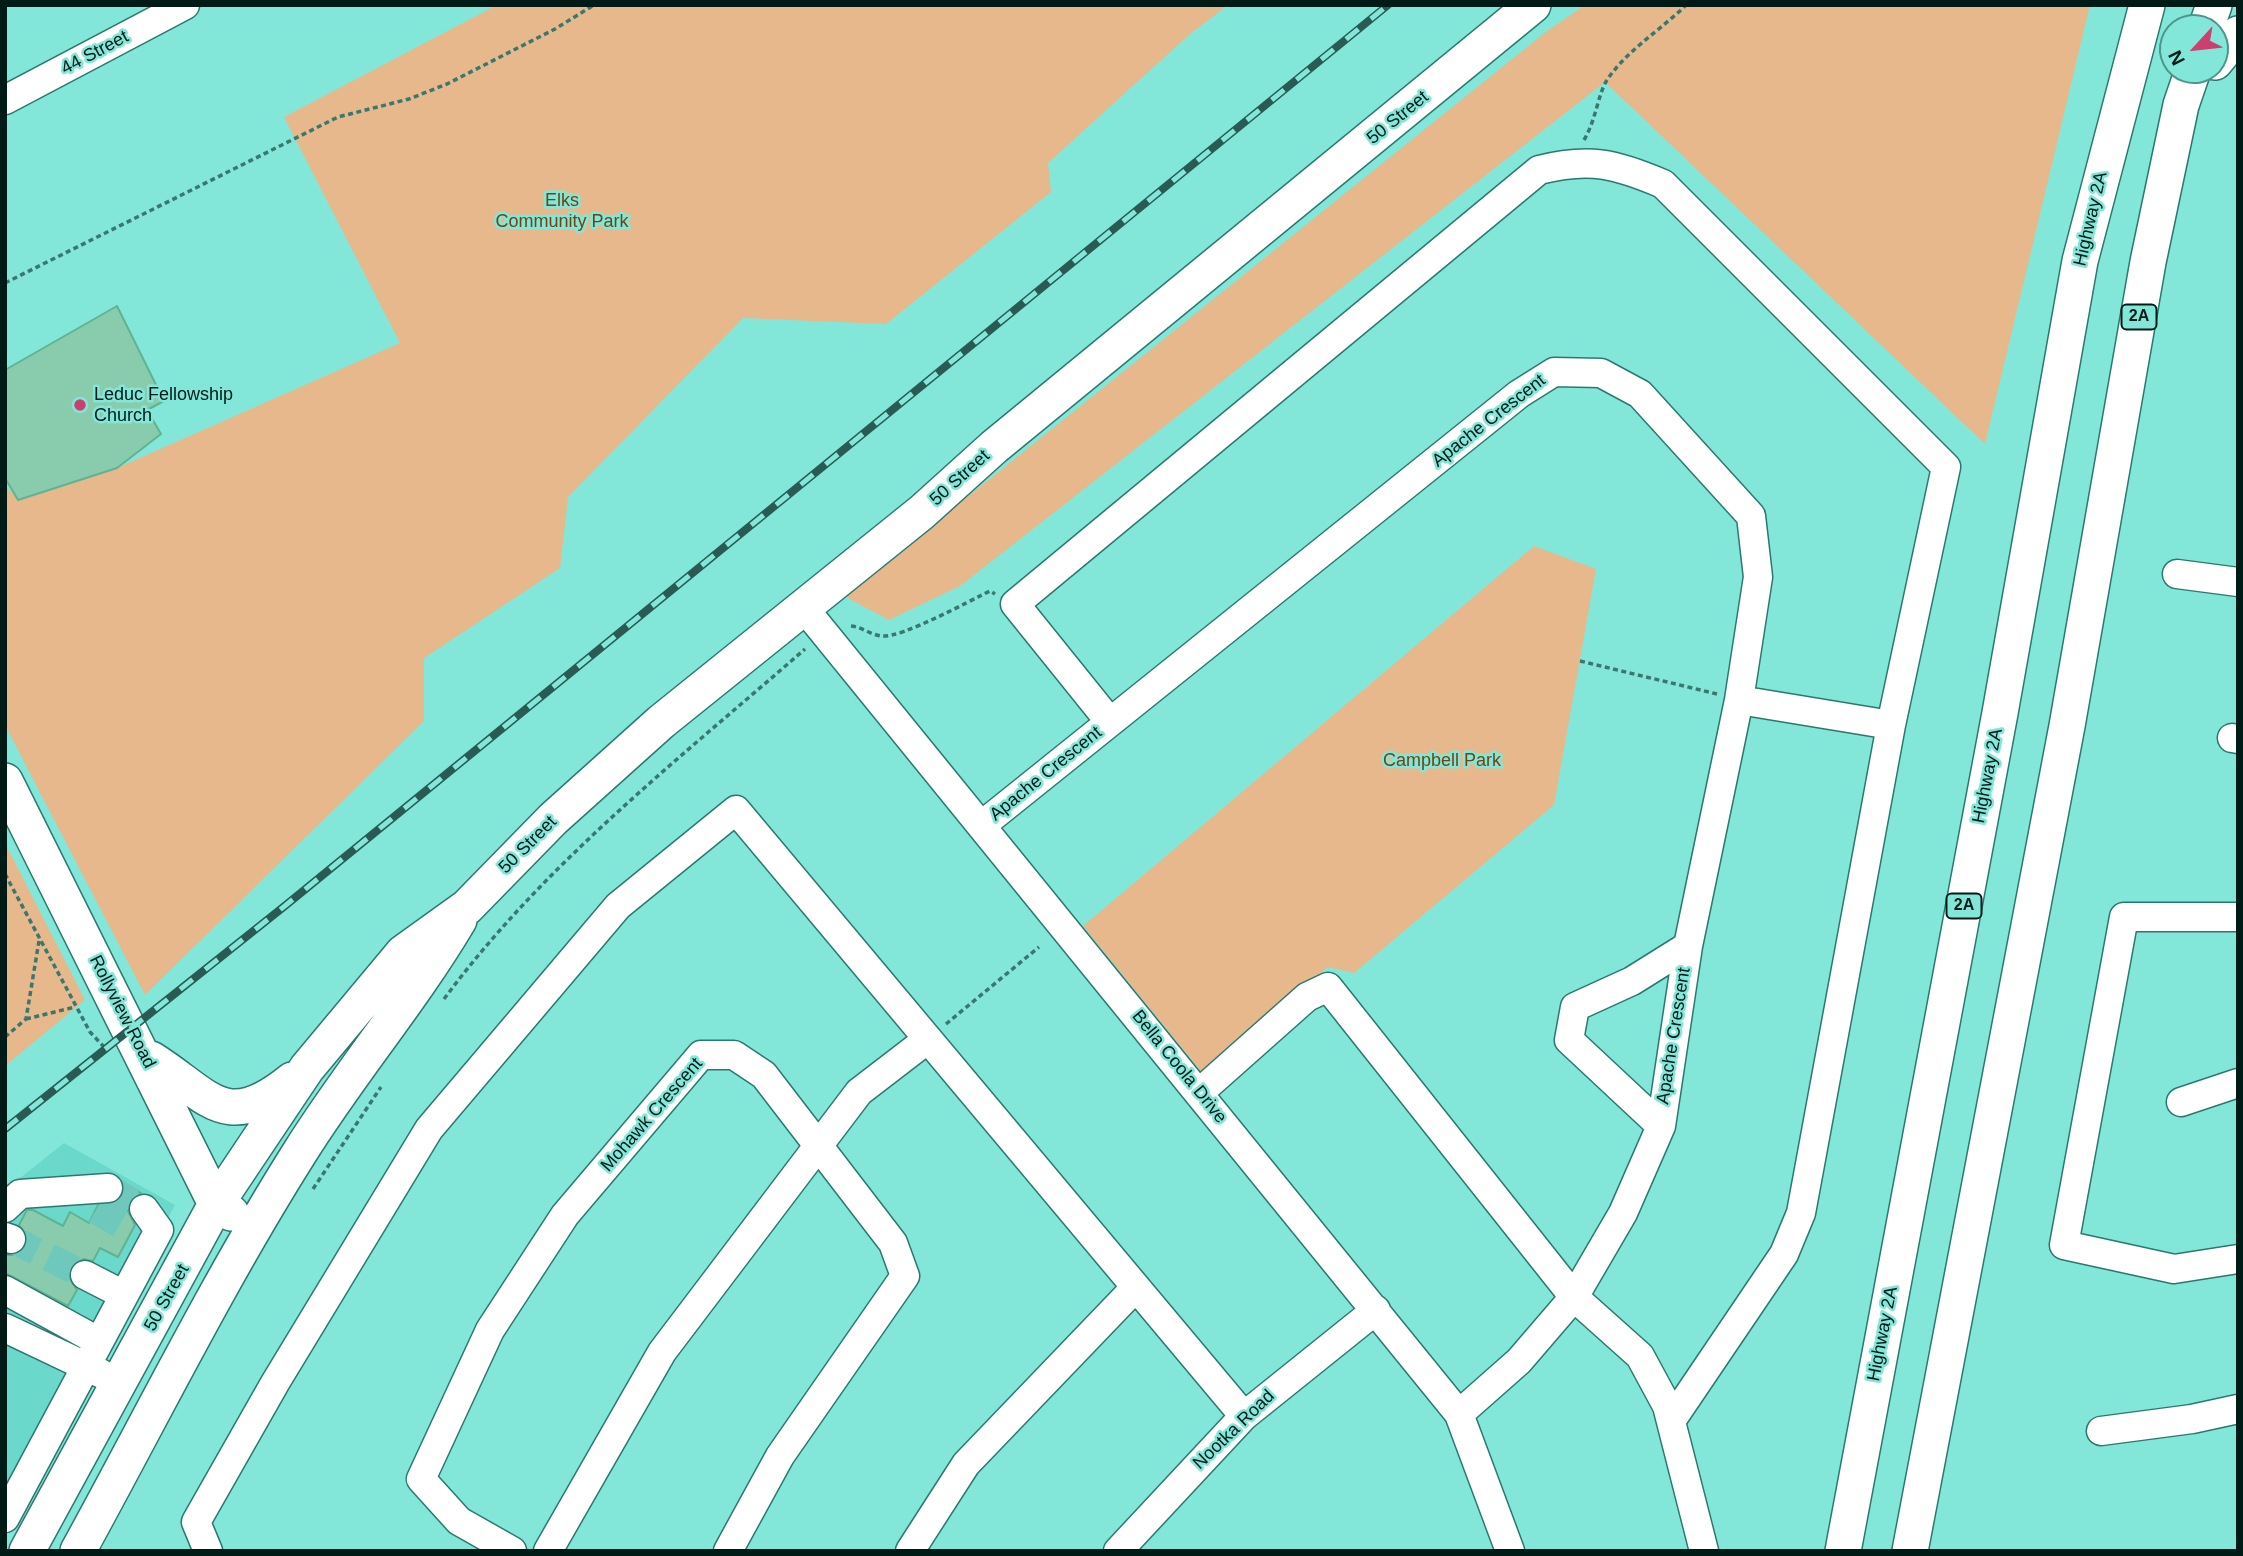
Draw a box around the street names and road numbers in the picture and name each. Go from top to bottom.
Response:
street label: 44 Street [58,26,132,80]
street label: 50 Street [1363,87,1433,149]
street label: Highway 2A [2070,170,2112,268]
road number: 2A [2122,304,2156,330]
street label: Apache Crescent [1428,370,1550,472]
street label: 50 Street [926,446,994,510]
street label: Apache Crescent [986,722,1106,826]
street label: Highway 2A [1968,727,2008,825]
street label: 50 Street [495,812,561,878]
road number: 2A [1946,893,1982,918]
street label: Rollyview Road [84,952,160,1072]
street label: Apache Crescent [1653,966,1695,1106]
street label: Bella Coola Drive [1127,1006,1231,1128]
street label: Mohawk Crescent [597,1054,707,1176]
street label: 50 Street [140,1261,194,1335]
street label: Highway 2A [1863,1285,1903,1383]
street label: Nootka Road [1189,1386,1279,1474]

